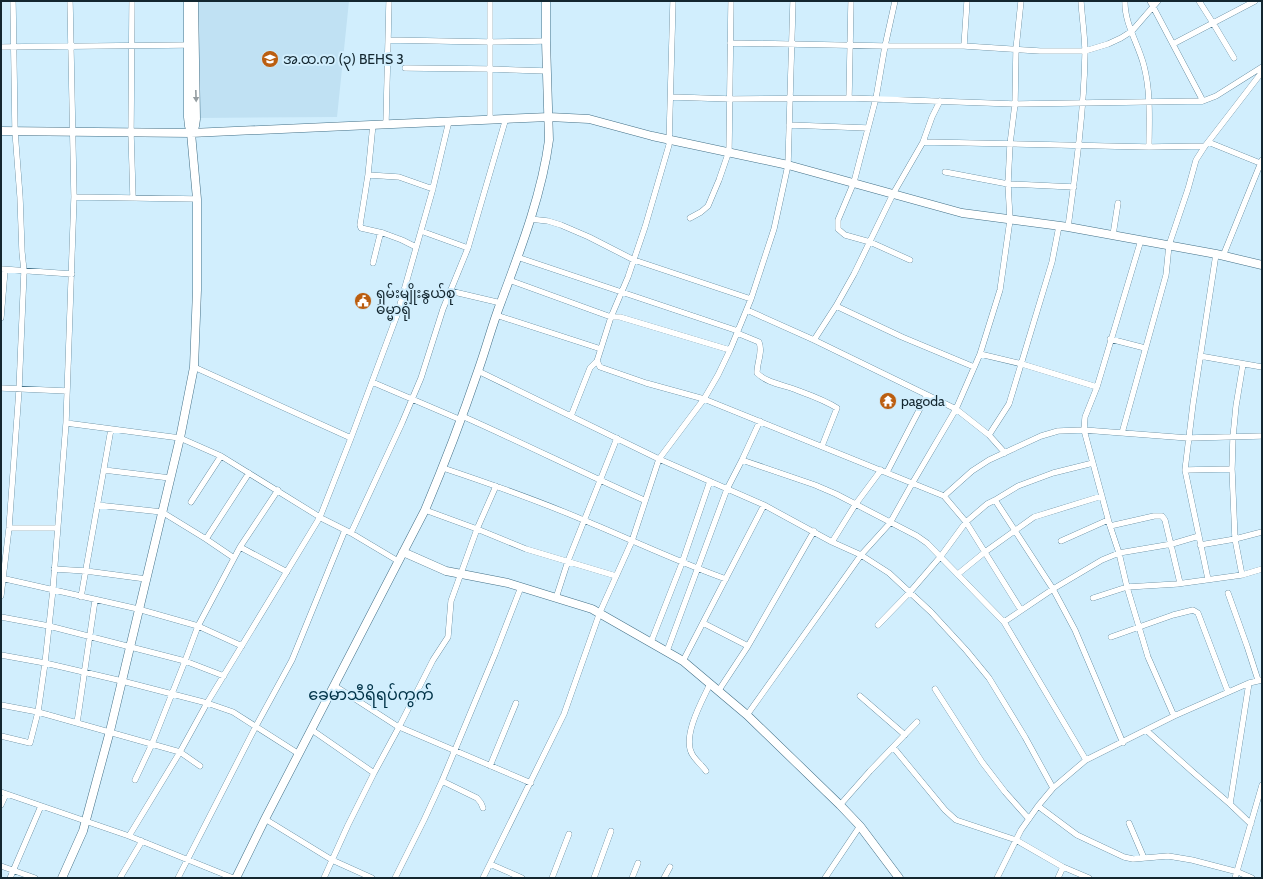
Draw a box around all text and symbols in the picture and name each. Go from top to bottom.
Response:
school or university icon: အ.ထ.က (၃) BEHS 3 [260,49,280,69]
place label: အ.ထ.က (၃) BEHS 3 [283,50,404,71]
one-way arrow [193,90,199,103]
place label: ရှမ်းမျိုးနွယ်စု ဓမ္မာရုံ [376,283,455,321]
public building icon: ရှမ်းမျိုးနွယ်စု ဓမ္မာရုံ [353,291,373,311]
temple icon: pagoda [878,391,898,411]
place label: pagoda [901,392,945,410]
district label: ခေမာသီရိရပ်ကွက် [308,683,434,708]

